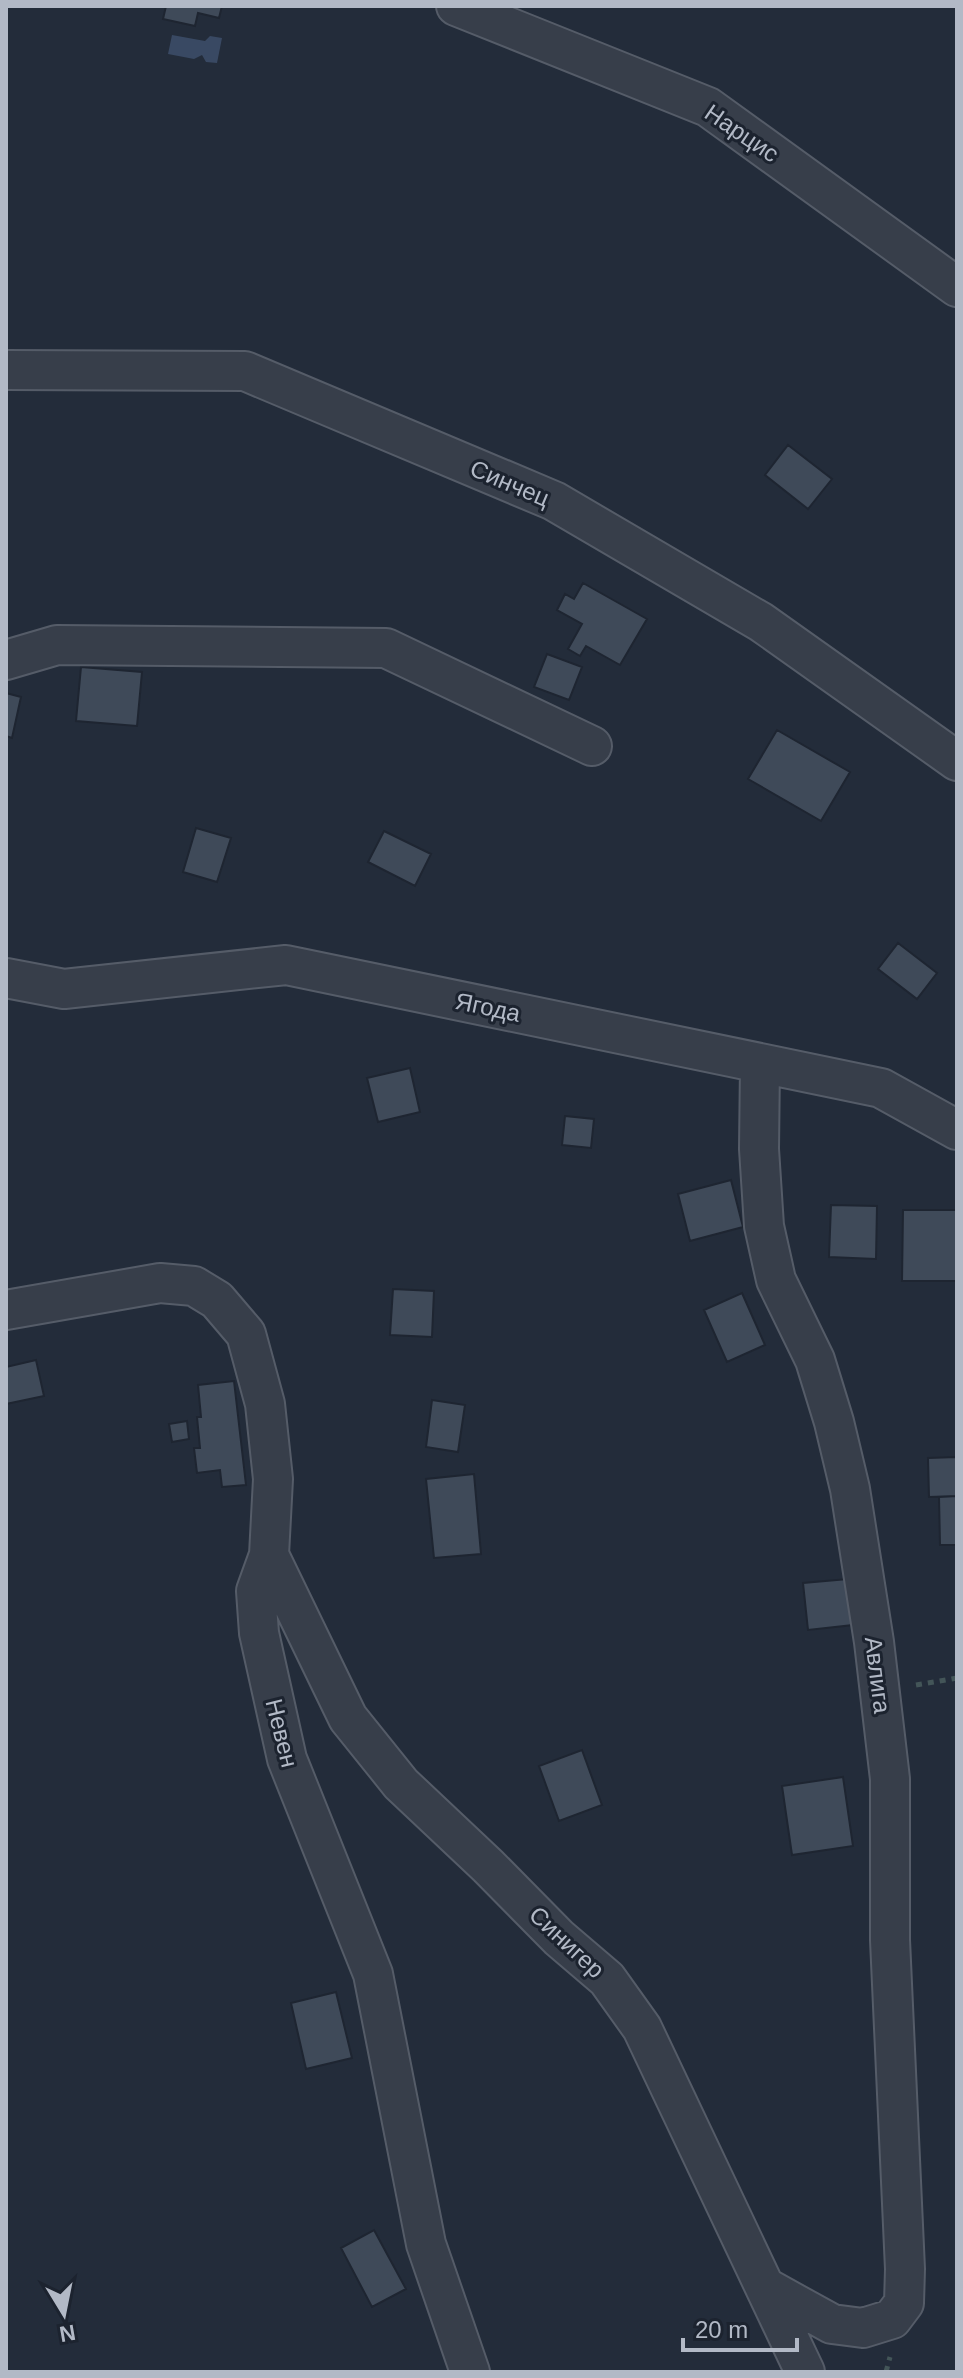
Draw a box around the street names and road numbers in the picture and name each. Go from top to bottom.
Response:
street label: Нарцис [700,99,784,167]
street label: Синчец [466,454,554,512]
street label: Ягода [453,987,524,1027]
street label: Авлига [860,1635,896,1716]
street label: Невен [260,1696,304,1770]
street label: Синигер [524,1901,610,1983]

